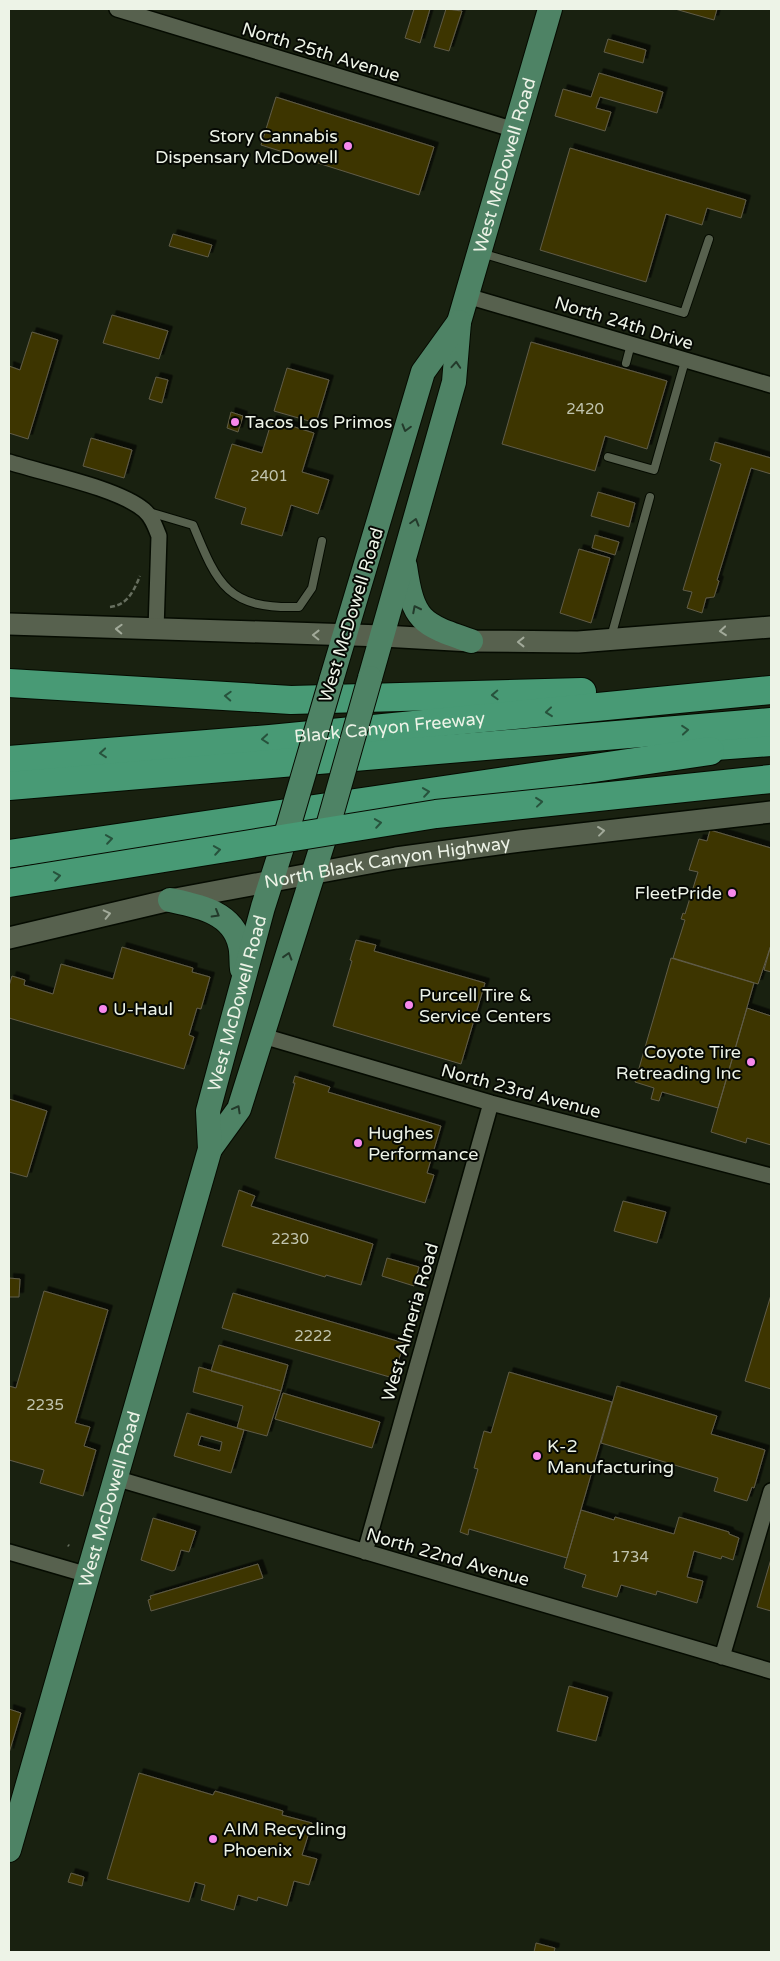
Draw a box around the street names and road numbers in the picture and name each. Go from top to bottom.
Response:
street label: North 25th Avenue [239,17,403,87]
street label: West McDowell Road [469,75,540,256]
street label: North 24th Drive [552,291,696,355]
street label: West McDowell Road [314,525,388,705]
street label: Black Canyon Freeway [293,707,486,748]
street label: North Black Canyon Highway [262,831,512,893]
street label: West McDowell Road [203,913,271,1094]
street label: North 23rd Avenue [439,1059,603,1123]
street label: West Almeria Road [377,1240,443,1404]
street label: West McDowell Road [74,1409,145,1590]
street label: North 22nd Avenue [364,1523,532,1591]

